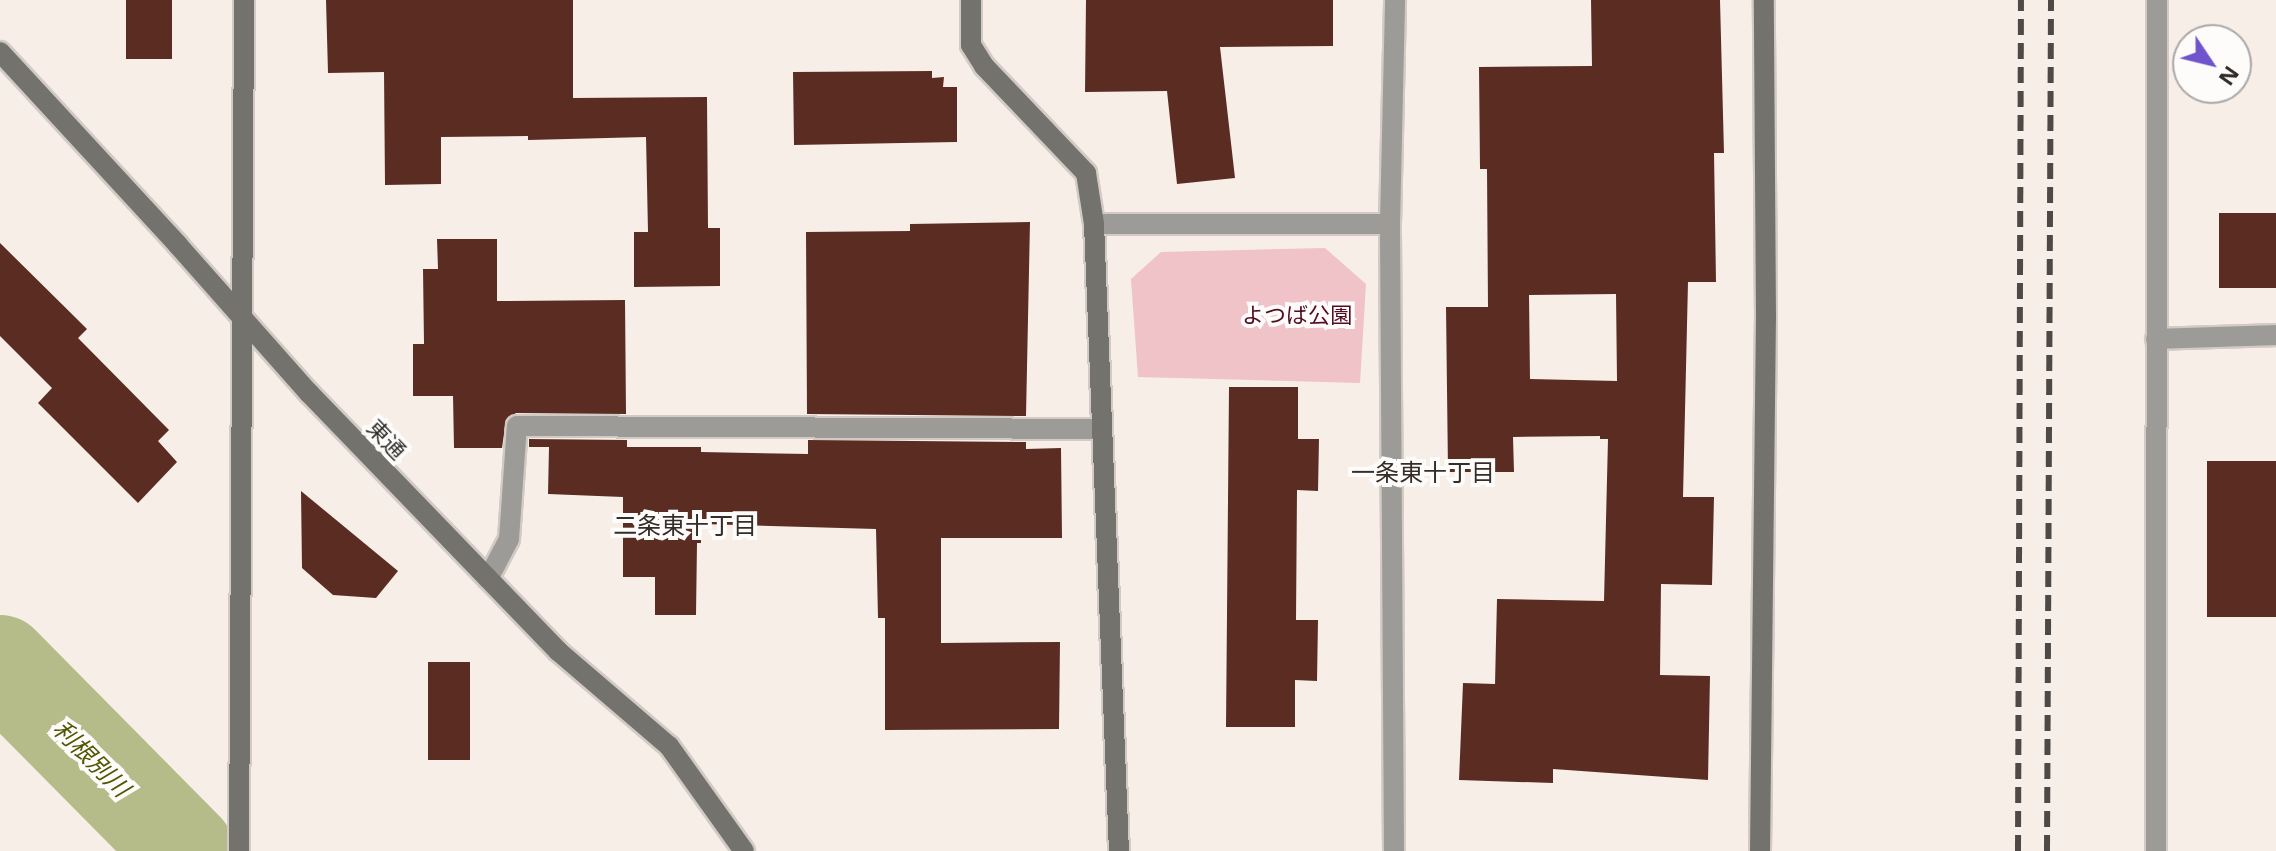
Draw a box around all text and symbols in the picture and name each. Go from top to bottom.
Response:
north arrow [2172,24,2252,104]
text: N [2213,61,2247,93]
park label: よつば公園 [1242,302,1352,328]
street label: 東通 [362,414,412,464]
district label: 一条東十丁目 [1351,458,1495,486]
district label: 二条東十丁目 [613,511,757,539]
water label: 利根別川 [48,714,136,802]

